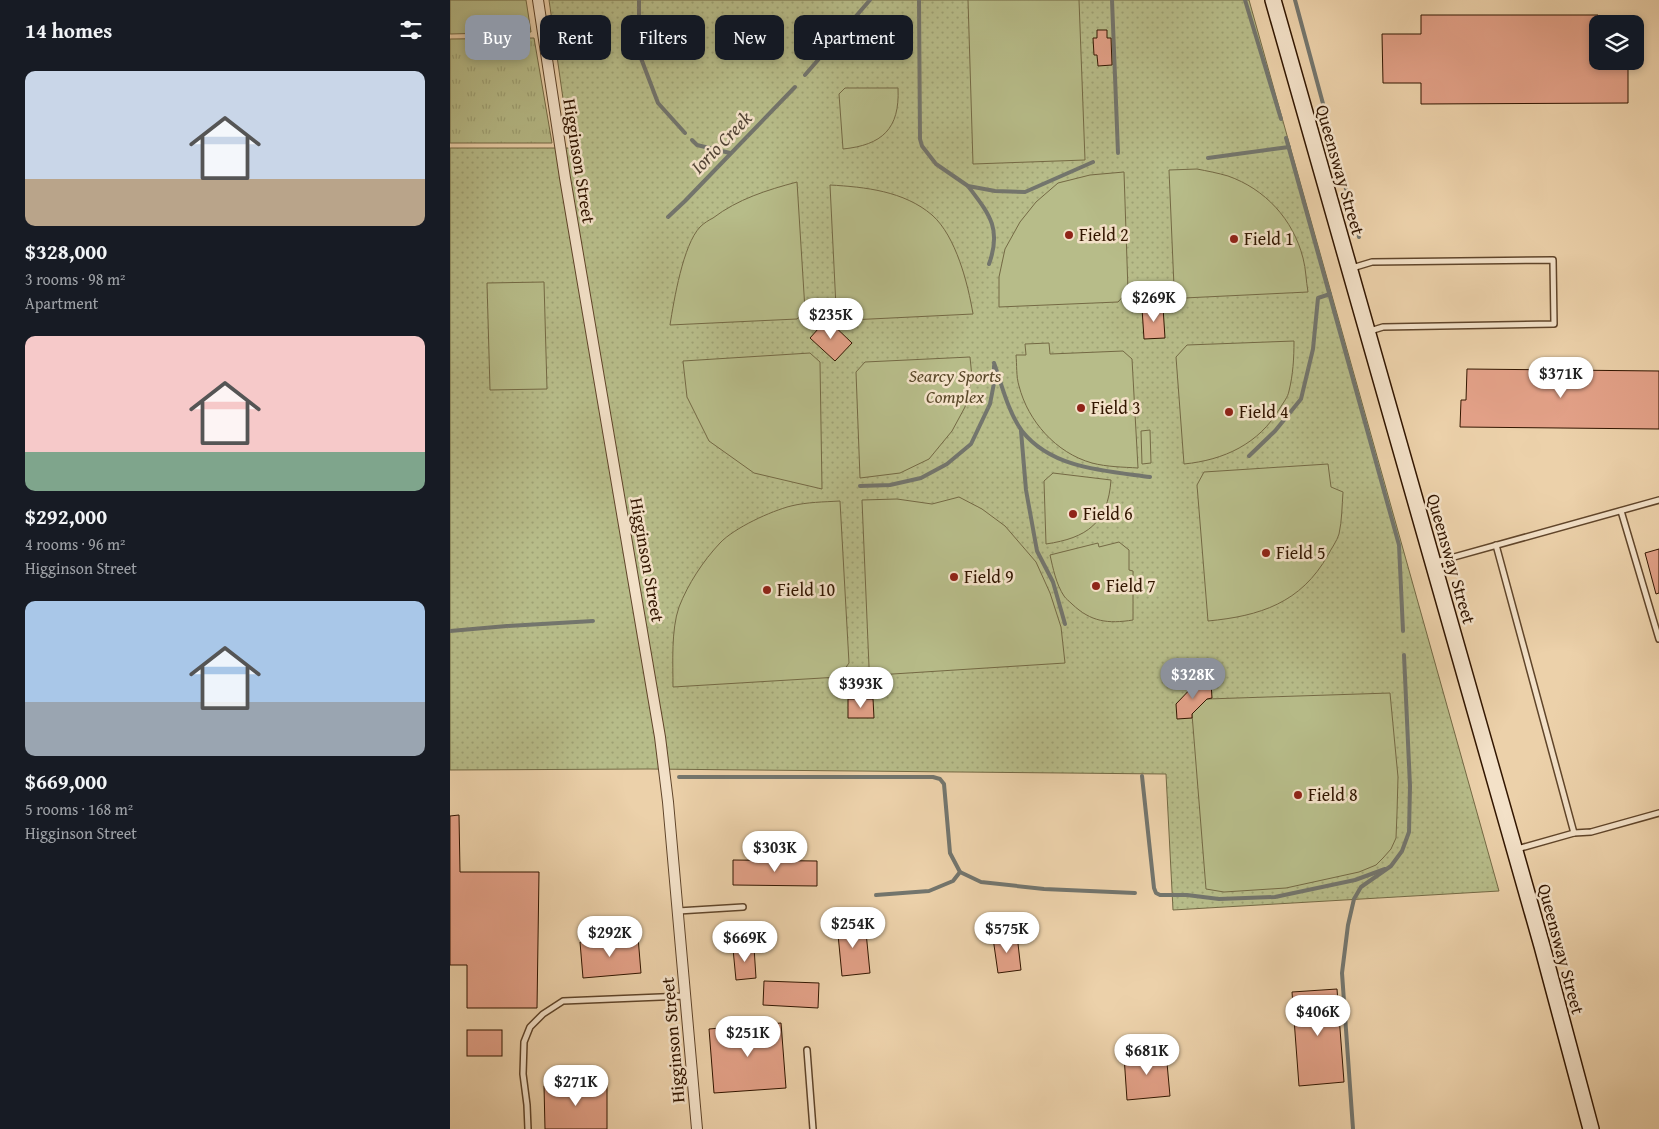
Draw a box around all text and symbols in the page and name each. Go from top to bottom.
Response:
text: 14 homes [25,15,112,46]
chip: Buy [465,15,530,60]
chip: Rent [540,15,611,60]
chip: Filters [621,15,705,60]
chip: New [715,15,784,60]
chip: Apartment [794,15,913,60]
map controls [1589,15,1644,70]
button: layers [1589,15,1644,70]
icon: filters [397,16,425,44]
street label: Higginson Street [556,97,603,226]
street label: Queensway Street [1309,102,1372,239]
icon: home [180,103,270,193]
water label: Iorio Creek [684,104,758,180]
place label: Field 2 [1079,221,1129,248]
place label: Field 1 [1244,225,1294,252]
marker: Field 2 [1063,229,1075,241]
marker: Field 1 [1228,233,1240,245]
text: $328,000 [25,236,107,267]
text: 3 rooms · 98 m² [25,267,125,291]
pin: $269K [1119,280,1189,323]
text: $269K [1132,285,1176,309]
text: Apartment [25,291,98,315]
pin: $235K [796,298,866,340]
text: $235K [809,302,853,326]
pin: $371K [1526,356,1596,399]
text: $371K [1539,361,1583,385]
park label: Searcy Sports Complex [909,362,1002,410]
icon: home [180,368,270,458]
place label: Field 3 [1091,394,1141,421]
place label: Field 4 [1239,398,1289,425]
marker: Field 3 [1075,402,1087,414]
marker: Field 4 [1223,406,1235,418]
street label: Queensway Street [1420,491,1483,628]
street label: Higginson Street [623,496,672,625]
place label: Field 6 [1083,500,1133,527]
text: $292,000 [25,501,107,532]
marker: Field 6 [1067,508,1079,520]
text: 4 rooms · 96 m² [25,532,125,556]
place label: Field 5 [1276,539,1326,566]
marker: Field 5 [1260,547,1272,559]
text: Higginson Street [25,556,137,580]
place label: Field 9 [964,563,1014,590]
marker: Field 9 [948,571,960,583]
place label: Field 7 [1106,572,1156,599]
place label: Field 10 [777,576,836,603]
marker: Field 7 [1090,580,1102,592]
marker: Field 10 [761,584,773,596]
icon: home [180,633,270,723]
pin: $328K [1158,658,1228,700]
text: $328K [1171,662,1215,686]
pin: $393K [826,666,896,709]
text: $393K [839,671,883,695]
text: $669,000 [25,766,107,797]
place label: Field 8 [1308,781,1358,808]
marker: Field 8 [1292,789,1304,801]
text: 5 rooms · 168 m² [25,797,133,821]
text: Higginson Street [25,821,137,845]
pin: $303K [740,830,810,873]
text: $303K [753,835,797,859]
street label: Queensway Street [1531,881,1592,1018]
pin: $254K [818,906,888,949]
text: $254K [831,911,875,935]
pin: $575K [972,912,1042,954]
pin: $292K [575,916,645,958]
text: $575K [985,916,1029,940]
text: $292K [588,920,632,944]
pin: $669K [710,920,780,963]
text: $669K [723,925,767,949]
street label: Higginson Street [654,975,691,1104]
pin: $406K [1283,994,1353,1037]
text: $406K [1296,999,1340,1023]
pin: $251K [713,1016,783,1058]
text: $251K [726,1020,770,1044]
pin: $681K [1112,1034,1182,1076]
text: $681K [1125,1038,1169,1062]
pin: $271K [541,1064,611,1107]
text: $271K [554,1069,598,1093]

